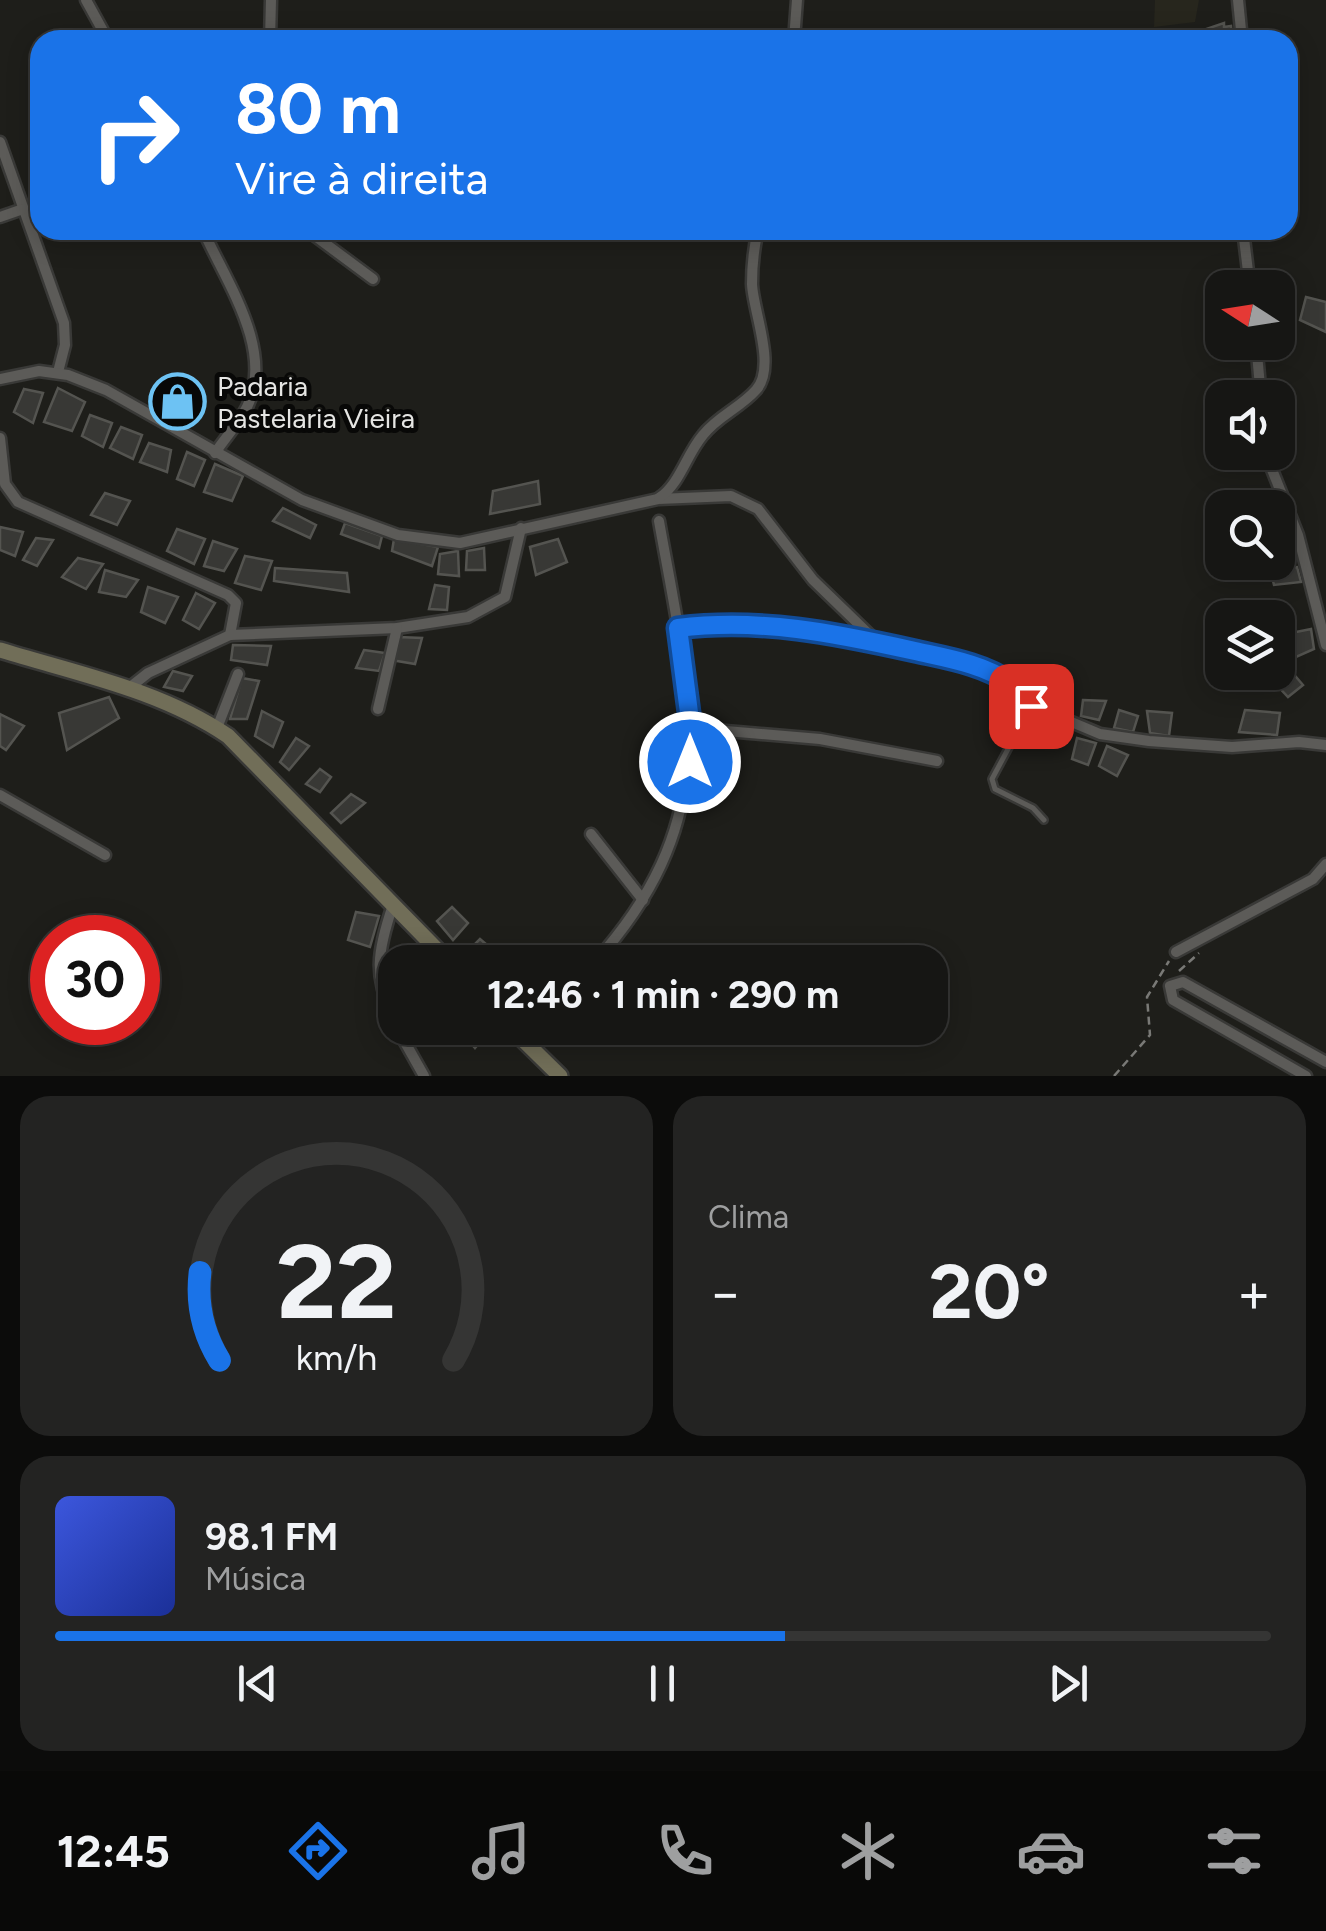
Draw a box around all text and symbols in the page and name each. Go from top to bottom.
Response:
text: 80 m [235,66,401,151]
icon: right [70,70,200,200]
text: Vire à direita [235,151,488,205]
north arrow [1205,270,1295,360]
map controls [1205,270,1295,690]
place label: Padaria Pastelaria Vieira [217,369,415,435]
shop icon: Padaria Pastelaria Vieira [148,372,208,432]
button: sound [1205,380,1295,470]
button: search [1205,490,1295,580]
button: layers [1205,600,1295,690]
pin [989,664,1074,749]
icon: arrive [1004,679,1059,734]
position arrow [638,710,742,814]
speed limit sign: 30 [30,915,160,1045]
text: 12:46 · 1 min · 290 m [487,972,839,1018]
text: Clima [708,1198,789,1236]
text: 22 [276,1219,397,1344]
text: 20° [929,1247,1050,1337]
text: − [708,1260,742,1326]
text: + [1237,1260,1271,1326]
text: km/h [296,1336,377,1379]
text: 98.1 FM [205,1514,338,1560]
text: Música [205,1560,306,1598]
icon: previous [230,1656,285,1711]
icon: pause [635,1656,690,1711]
icon: next [1041,1656,1096,1711]
icon: directions [283,1816,353,1886]
icon: music [466,1816,536,1886]
icon: phone [650,1816,720,1886]
icon: climate [833,1816,903,1886]
icon: car [1016,1816,1086,1886]
icon: filters [1199,1816,1269,1886]
text: 12:45 [57,1824,170,1878]

